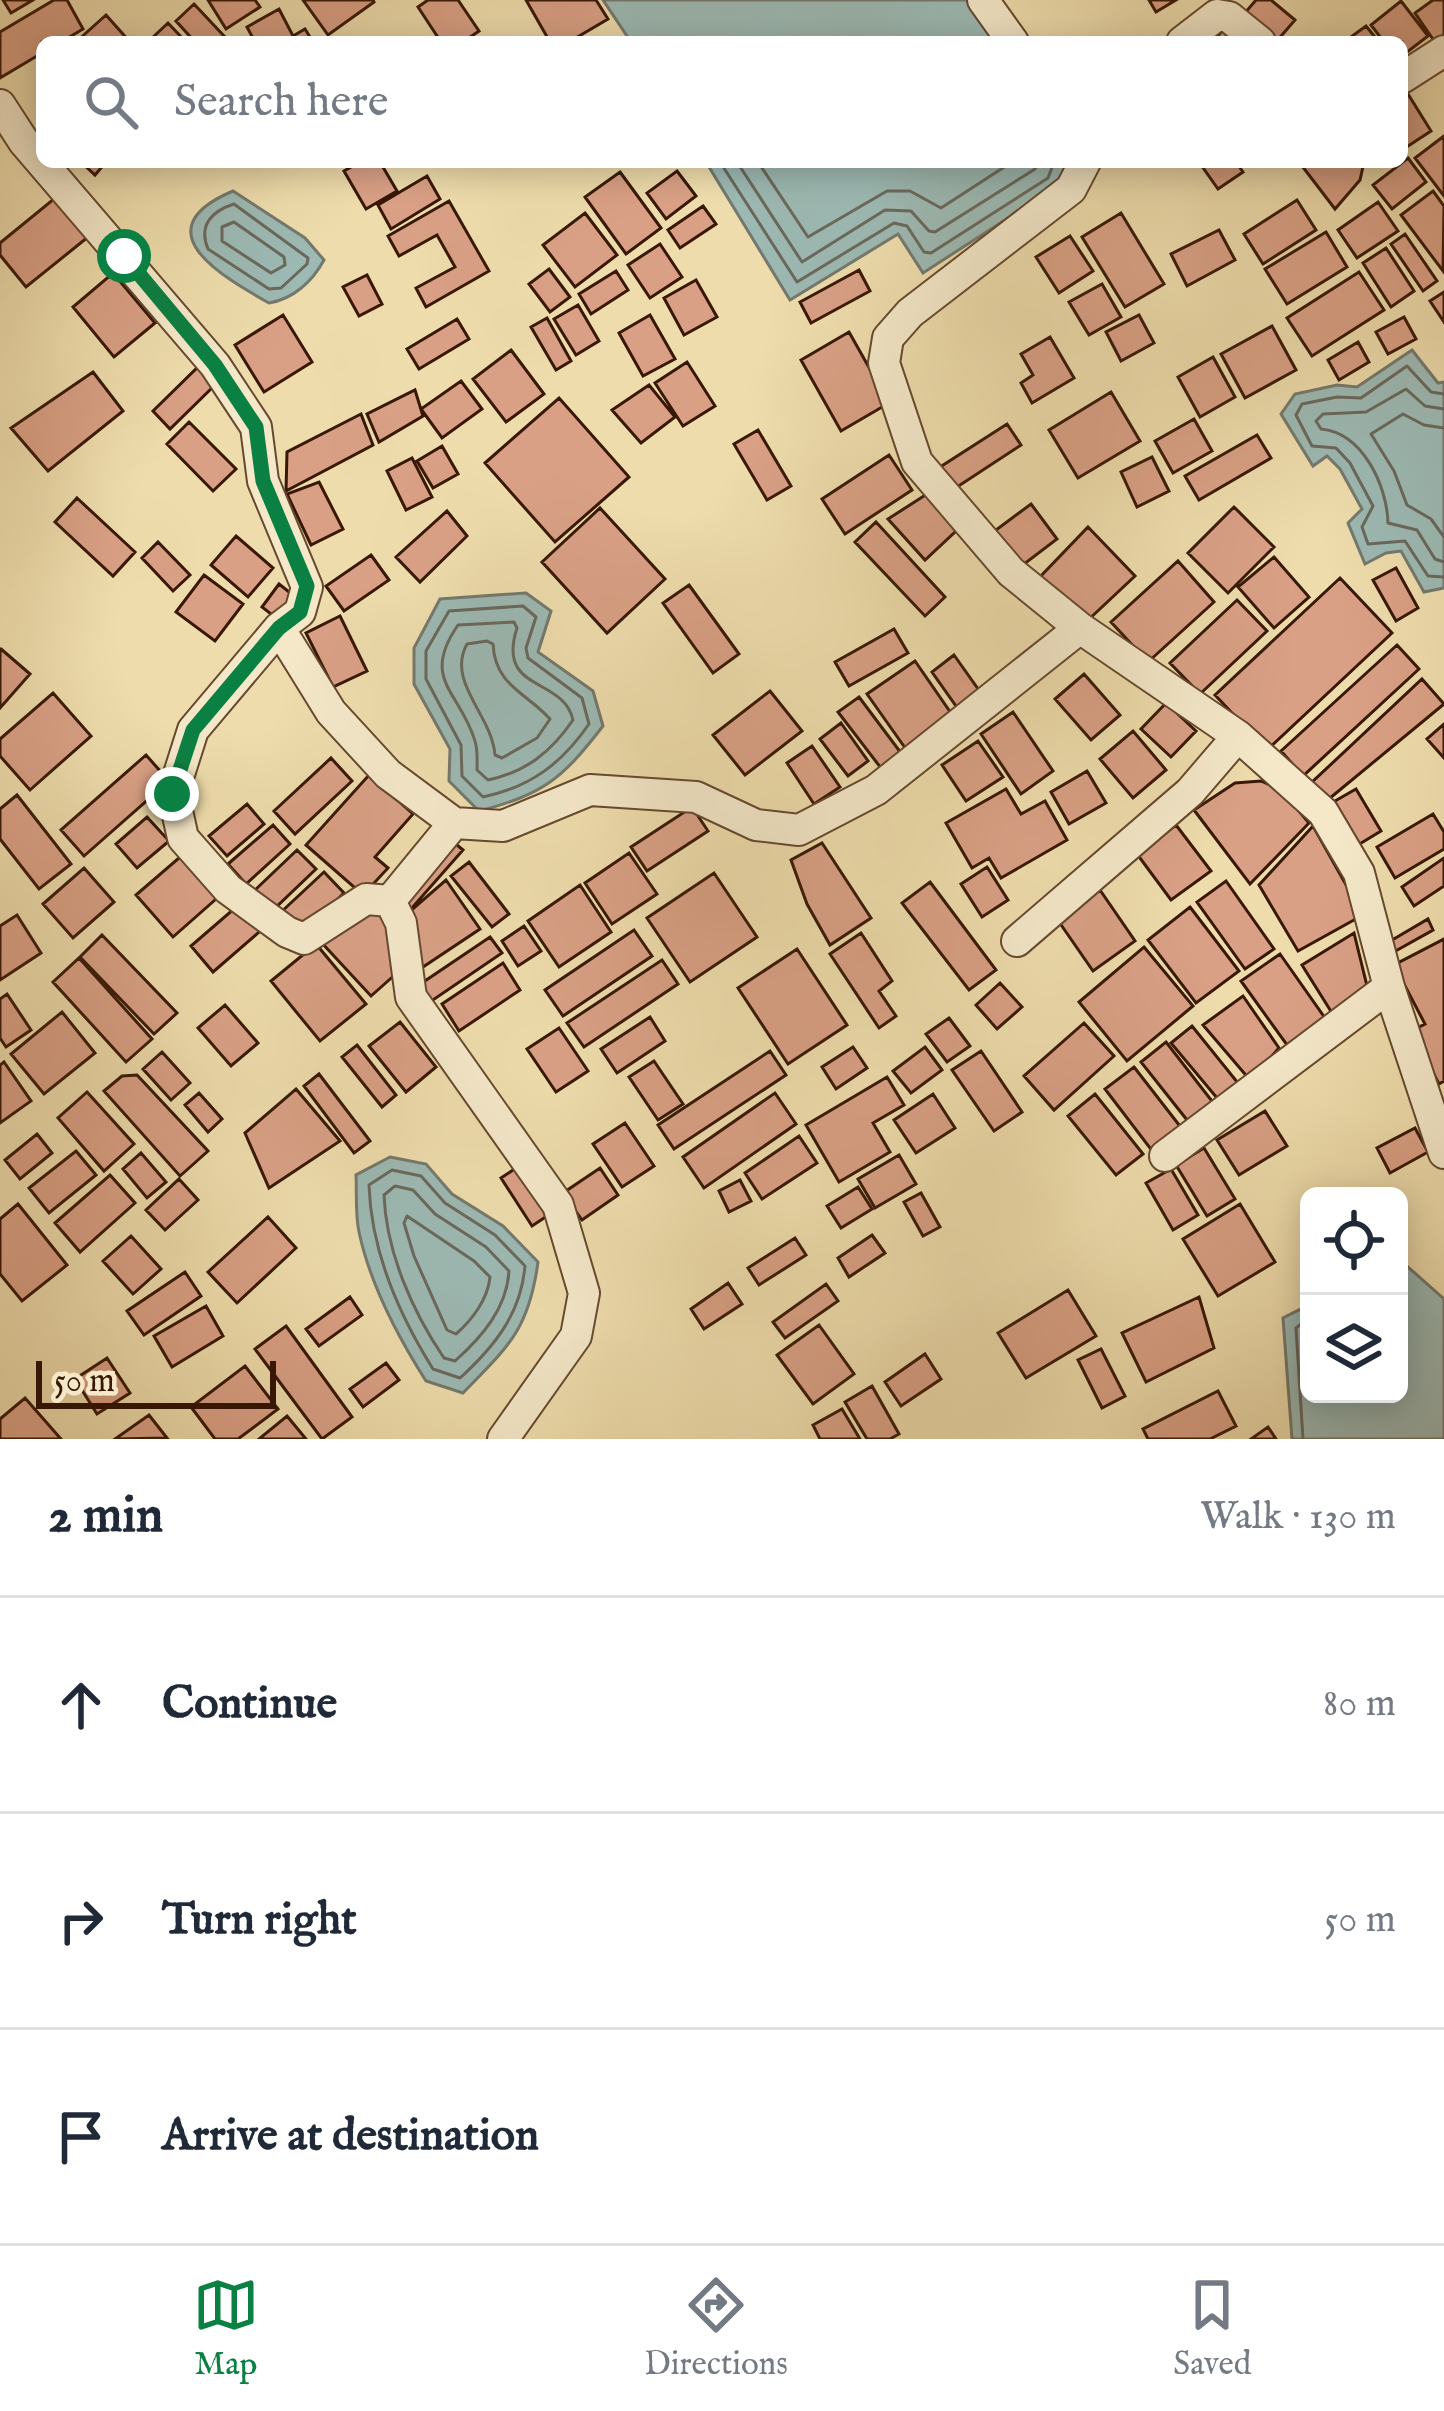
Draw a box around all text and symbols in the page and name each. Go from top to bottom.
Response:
search box [36,36,1408,168]
icon: search [78,69,144,135]
text: Search here [174,74,388,131]
route start [97,229,151,283]
route end [145,767,199,821]
map controls [1300,1187,1408,1403]
button: locate [1300,1187,1408,1295]
button: layers [1300,1295,1408,1403]
scale bar [36,1355,276,1408]
text: 50 m [54,1361,115,1403]
text: 2 min [48,1485,163,1550]
text: Walk · 130 m [1200,1493,1396,1542]
icon: ahead [48,1672,114,1738]
text: Continue [162,1676,337,1733]
text: 80 m [1323,1680,1396,1729]
icon: right [48,1888,114,1954]
text: Turn right [162,1892,357,1949]
text: 50 m [1324,1896,1396,1945]
icon: arrive [48,2104,114,2170]
text: Arrive at destination [162,2108,539,2165]
tab: Map [193,2272,259,2386]
tab: Directions [644,2272,788,2386]
tab: Saved [1173,2272,1251,2386]

